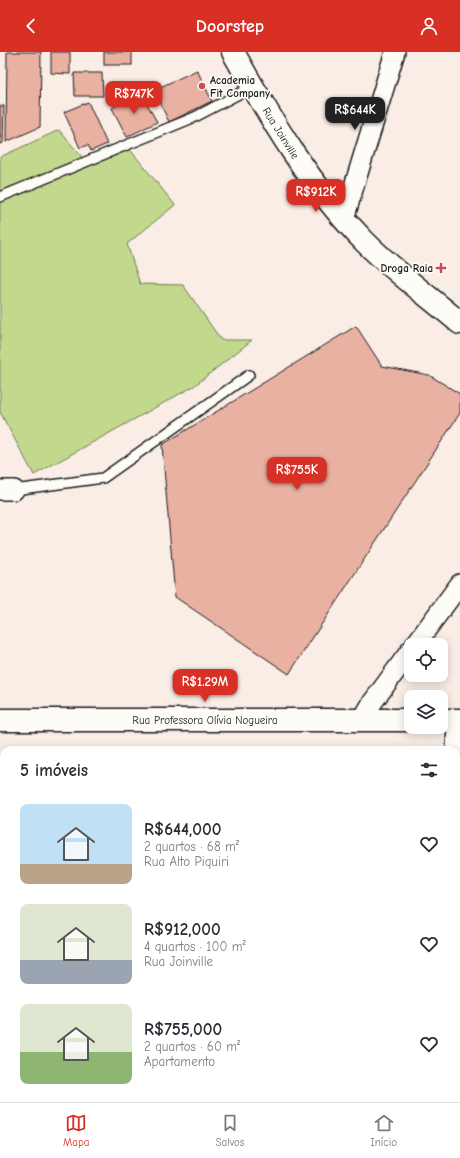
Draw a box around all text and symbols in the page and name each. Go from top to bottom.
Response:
icon: back [20,15,42,37]
icon: person [418,15,440,37]
text: Doorstep [196,16,264,37]
place label: Academia Fit Company [210,74,270,100]
pin: R$747K [101,81,167,115]
marker: Academia Fit Company [197,81,207,91]
text: R$747K [114,86,154,101]
pin: R$644K [322,97,388,131]
text: R$644K [334,102,376,117]
street label: Rua Joinville [260,105,302,162]
pin: R$912K [283,179,349,213]
text: R$912K [295,184,337,199]
place label: Droga Raia [380,262,433,275]
marker: Droga Raia [436,263,446,273]
pin: R$755K [264,457,330,491]
text: R$755K [276,462,318,477]
map controls [404,638,448,734]
button: locate [404,638,448,682]
pin: R$1.29M [168,669,242,703]
text: R$1.29M [182,674,228,689]
button: layers [404,690,448,734]
street label: Rua Professora Olívia Nogueira [132,714,278,727]
icon: filters [418,759,440,781]
text: 5 imóveis [20,761,88,780]
icon: home [52,820,100,868]
text: R$644,000 [144,820,221,839]
icon: heart [418,833,440,855]
text: 2 quartos · 68 m² [144,839,239,854]
text: Rua Alto Piquiri [144,854,229,869]
icon: home [52,920,100,968]
text: R$912,000 [144,920,221,939]
icon: heart [418,933,440,955]
text: 4 quartos · 100 m² [144,939,246,954]
text: Rua Joinville [144,954,213,969]
icon: home [52,1020,100,1068]
text: R$755,000 [144,1020,222,1039]
icon: heart [418,1033,440,1055]
text: 2 quartos · 60 m² [144,1039,240,1054]
text: Apartamento [144,1054,215,1069]
tab: Mapa [63,1112,89,1149]
tab: Salvos [216,1112,244,1149]
tab: Início [370,1112,397,1149]

